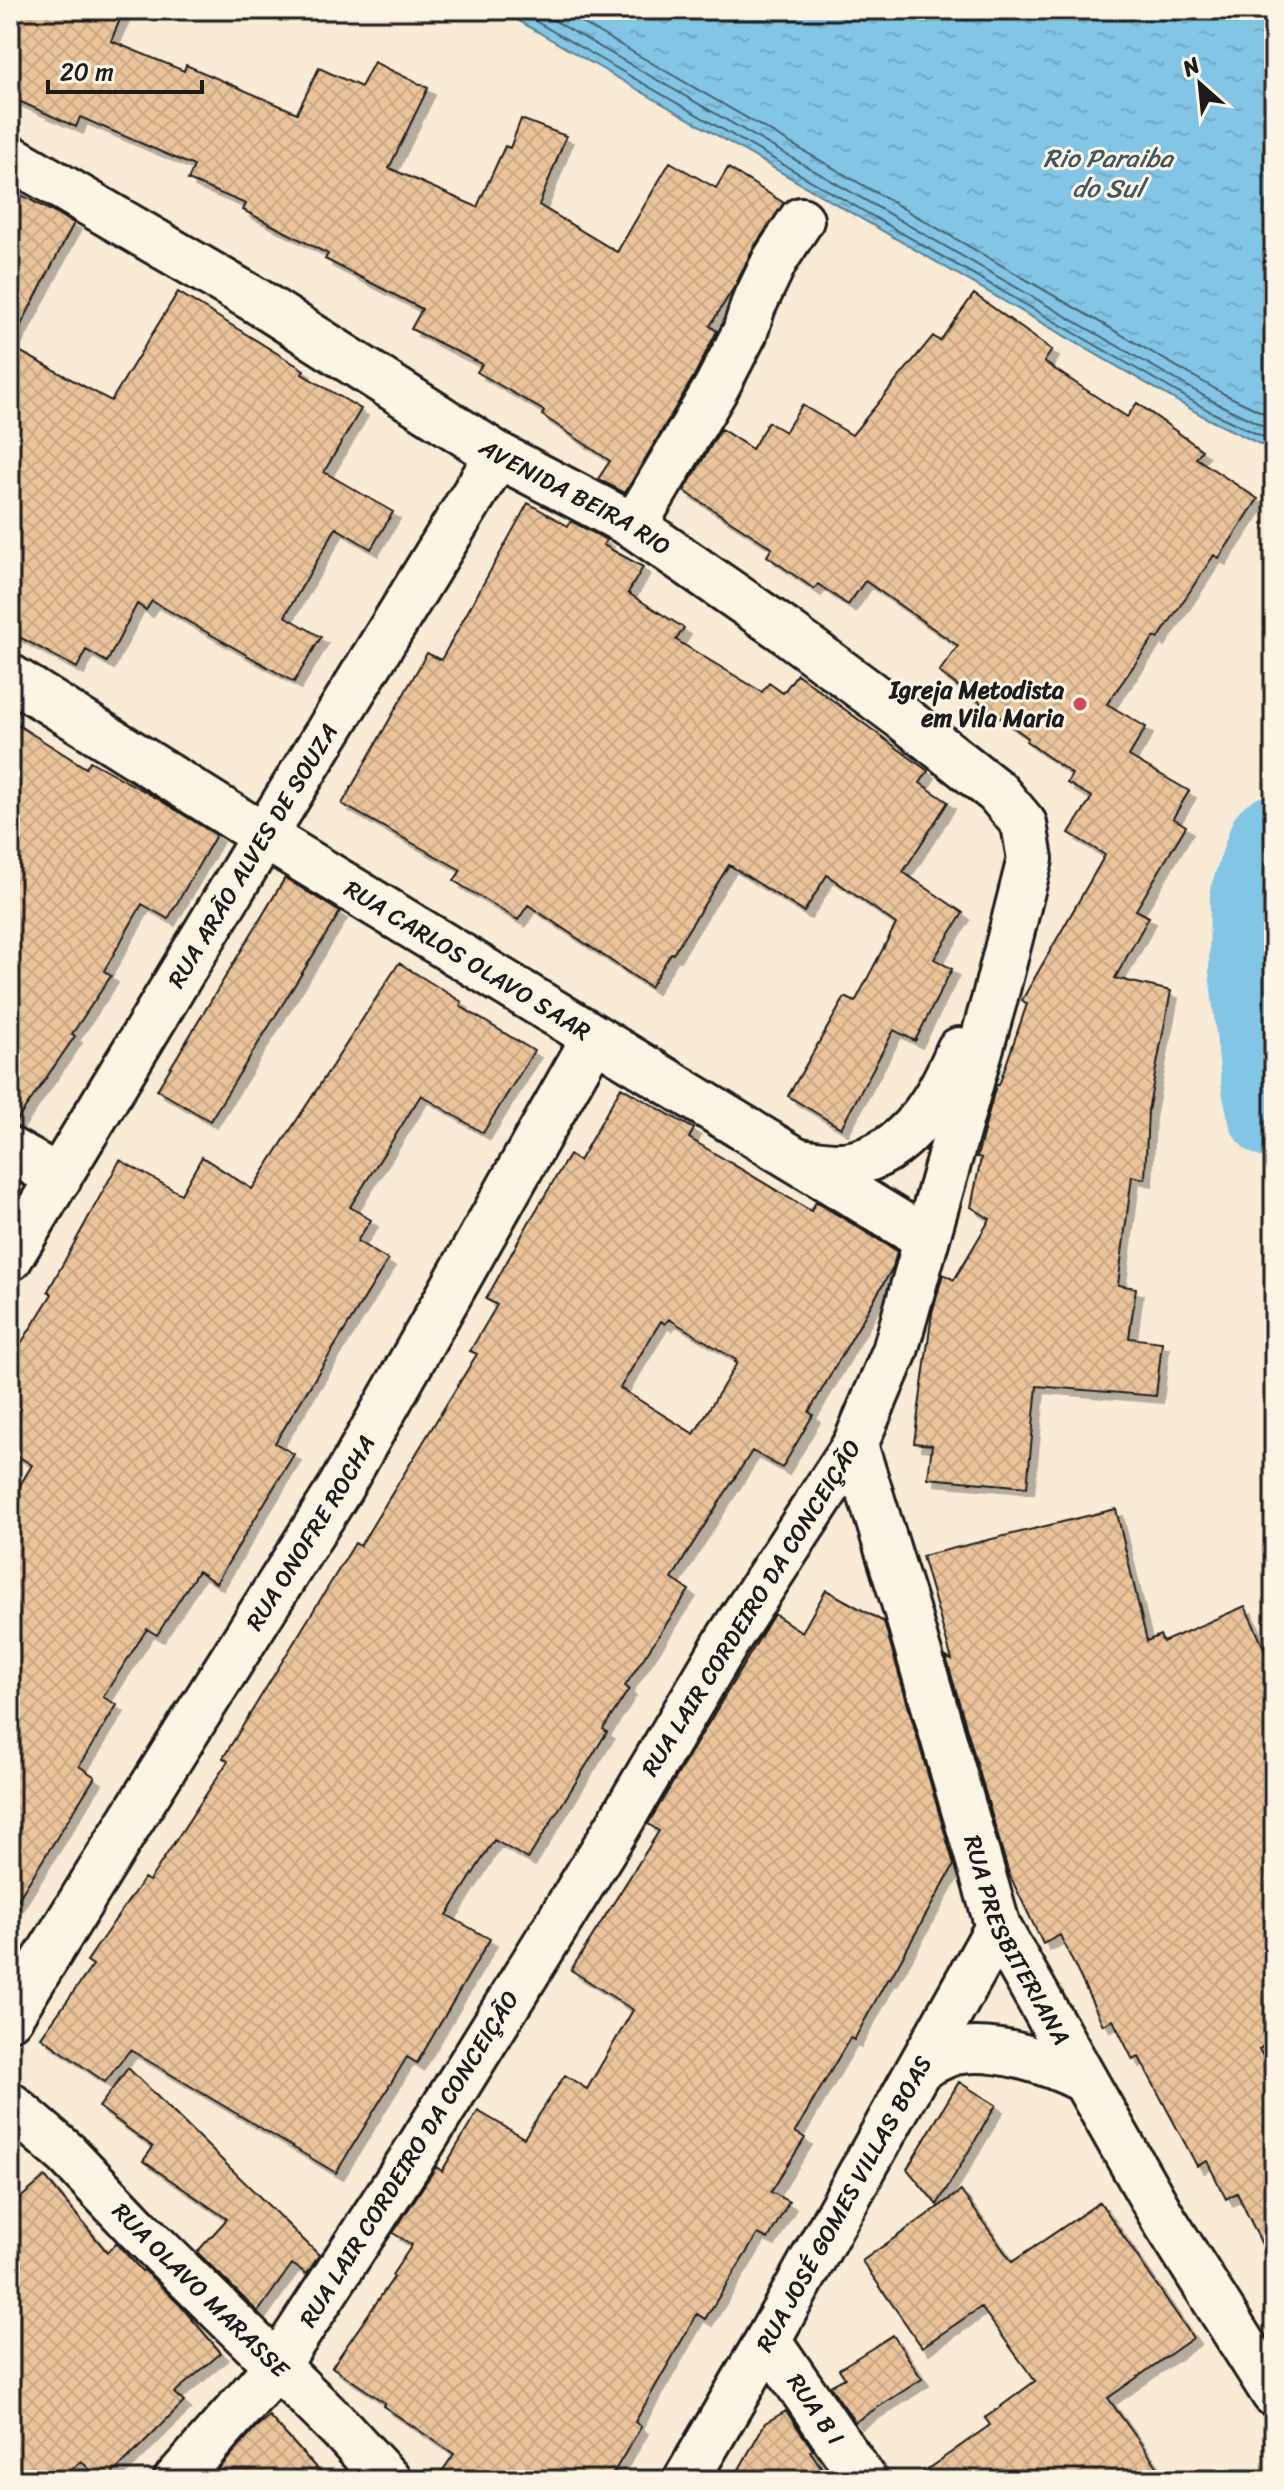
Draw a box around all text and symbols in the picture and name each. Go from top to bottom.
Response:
scale bar [48,44,202,94]
north arrow [1160,44,1240,124]
text: N [1175,45,1207,88]
text: 20 m [60,51,114,93]
water label: Rio Paraiba do Sul [1043,135,1175,211]
street label: AVENIDA BEIRA RIO [470,427,680,567]
place label: Igreja Metodista em Vila Maria [887,669,1065,739]
marker: Igreja Metodista em Vila Maria [1071,695,1089,713]
street label: RUA ARÃO ALVES DE SOUZA [156,715,350,996]
street label: RUA CARLOS OLAVO SAAR [336,868,599,1051]
street label: RUA ONOFRE ROCHA [234,1427,387,1639]
street label: RUA LAIR CORDEIRO DA CONCEIÇÃO [630,1431,872,1785]
street label: RUA PRESBITERIANA [951,1830,1082,2053]
street label: RUA LAIR CORDEIRO DA CONCEIÇÃO [288,1982,530,2336]
street label: RUA JOSÉ GOMES VILLAS BOAS [744,2048,944,2360]
street label: RUA OLAVO MARASSE [102,2192,300,2390]
street label: RUA B I [776,2364,855,2454]

